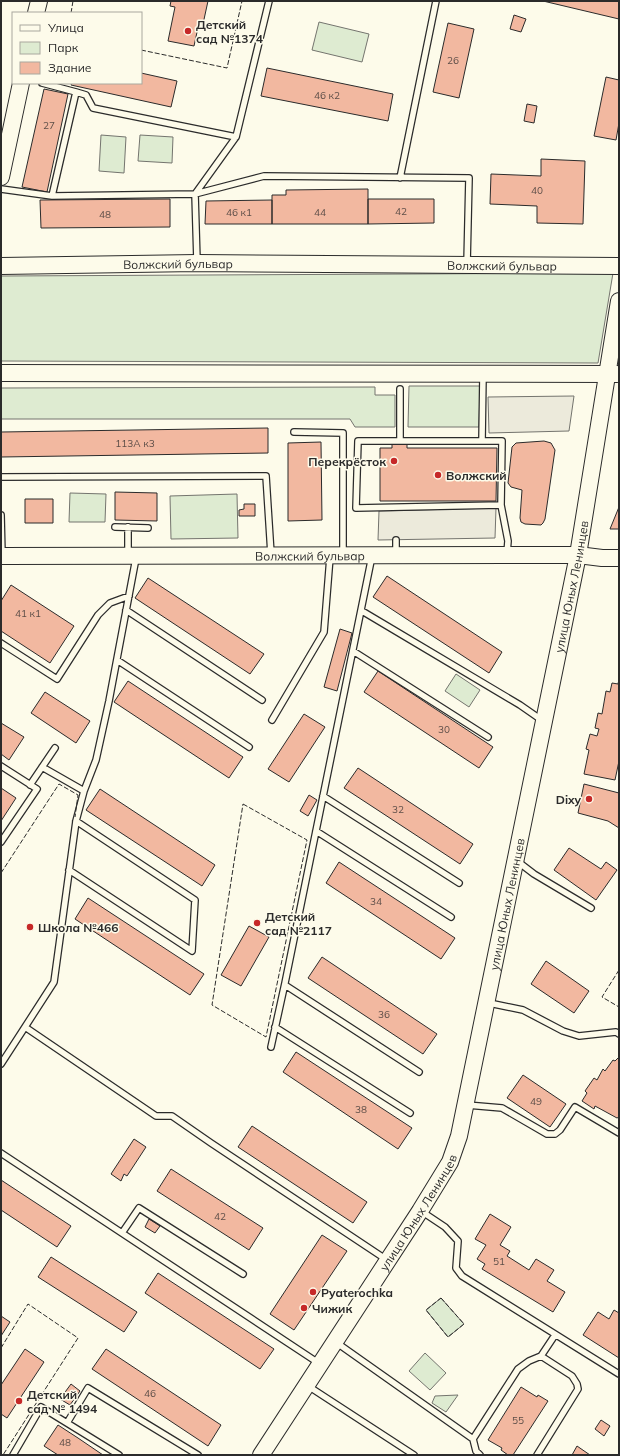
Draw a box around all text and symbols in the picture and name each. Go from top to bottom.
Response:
legend [12,12,142,84]
place label: Детский сад №1374 [196,17,263,46]
text: Улица [47,20,84,35]
marker: Детский сад №1374 [183,26,193,36]
text: Парк [48,40,79,55]
house number: 26 [447,54,459,67]
text: Здание [48,60,92,75]
house number: 46 к2 [314,89,340,102]
house number: 27 [43,119,55,132]
house number: 40 [531,184,543,197]
house number: 42 [395,205,407,218]
house number: 46 к1 [226,206,252,219]
house number: 44 [314,206,326,219]
house number: 48 [99,208,111,221]
street label: Волжский бульвар [123,255,233,272]
street label: Волжский бульвар [447,257,557,273]
house number: 113А к3 [115,437,155,450]
place label: Перекрёсток [308,454,386,469]
marker: Перекрёсток [389,456,399,466]
place label: Волжский [446,468,507,483]
marker: Волжский [433,470,443,480]
street label: улица Юных Ленинцев [551,519,591,654]
street label: Волжский бульвар [255,548,365,563]
house number: 41 к1 [15,607,41,620]
house number: 30 [438,723,450,736]
place label: Dixy [556,792,581,807]
marker: Dixy [584,794,594,804]
house number: 32 [392,803,404,816]
street label: улица Юных Ленинцев [486,836,527,971]
house number: 34 [370,895,382,908]
place label: Детский сад №2117 [265,909,332,938]
marker: Детский сад №2117 [252,918,262,928]
place label: Школа №466 [38,920,118,935]
marker: Школа №466 [25,922,35,932]
house number: 36 [378,1008,390,1021]
house number: 49 [530,1095,542,1108]
house number: 38 [355,1103,367,1116]
street label: улица Юных Ленинцев [376,1152,460,1273]
house number: 42 [214,1210,226,1223]
house number: 51 [493,1255,505,1268]
place label: Pyaterochka [321,1285,393,1300]
marker: Pyaterochka [308,1287,318,1297]
place label: Чижик [312,1301,352,1316]
marker: Чижик [299,1303,309,1313]
place label: Детский сад № 1494 [27,1387,97,1416]
house number: 46 [144,1387,156,1400]
marker: Детский сад № 1494 [14,1396,24,1406]
house number: 55 [512,1414,524,1427]
house number: 48 [59,1436,71,1449]

